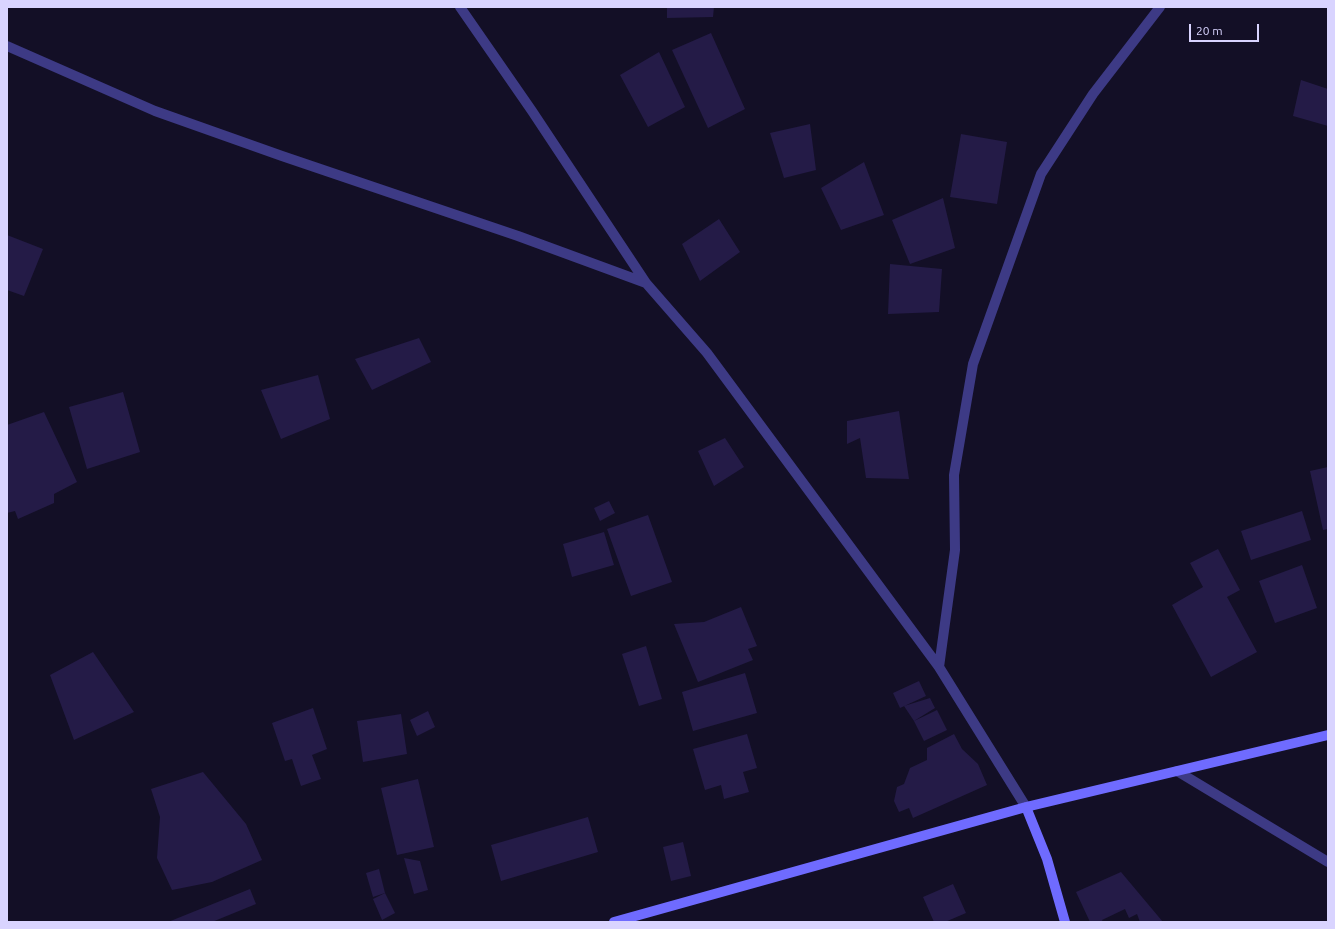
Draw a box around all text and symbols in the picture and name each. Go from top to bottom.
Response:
scale bar [1191,16,1261,42]
text: 20 m [1196,24,1223,37]

